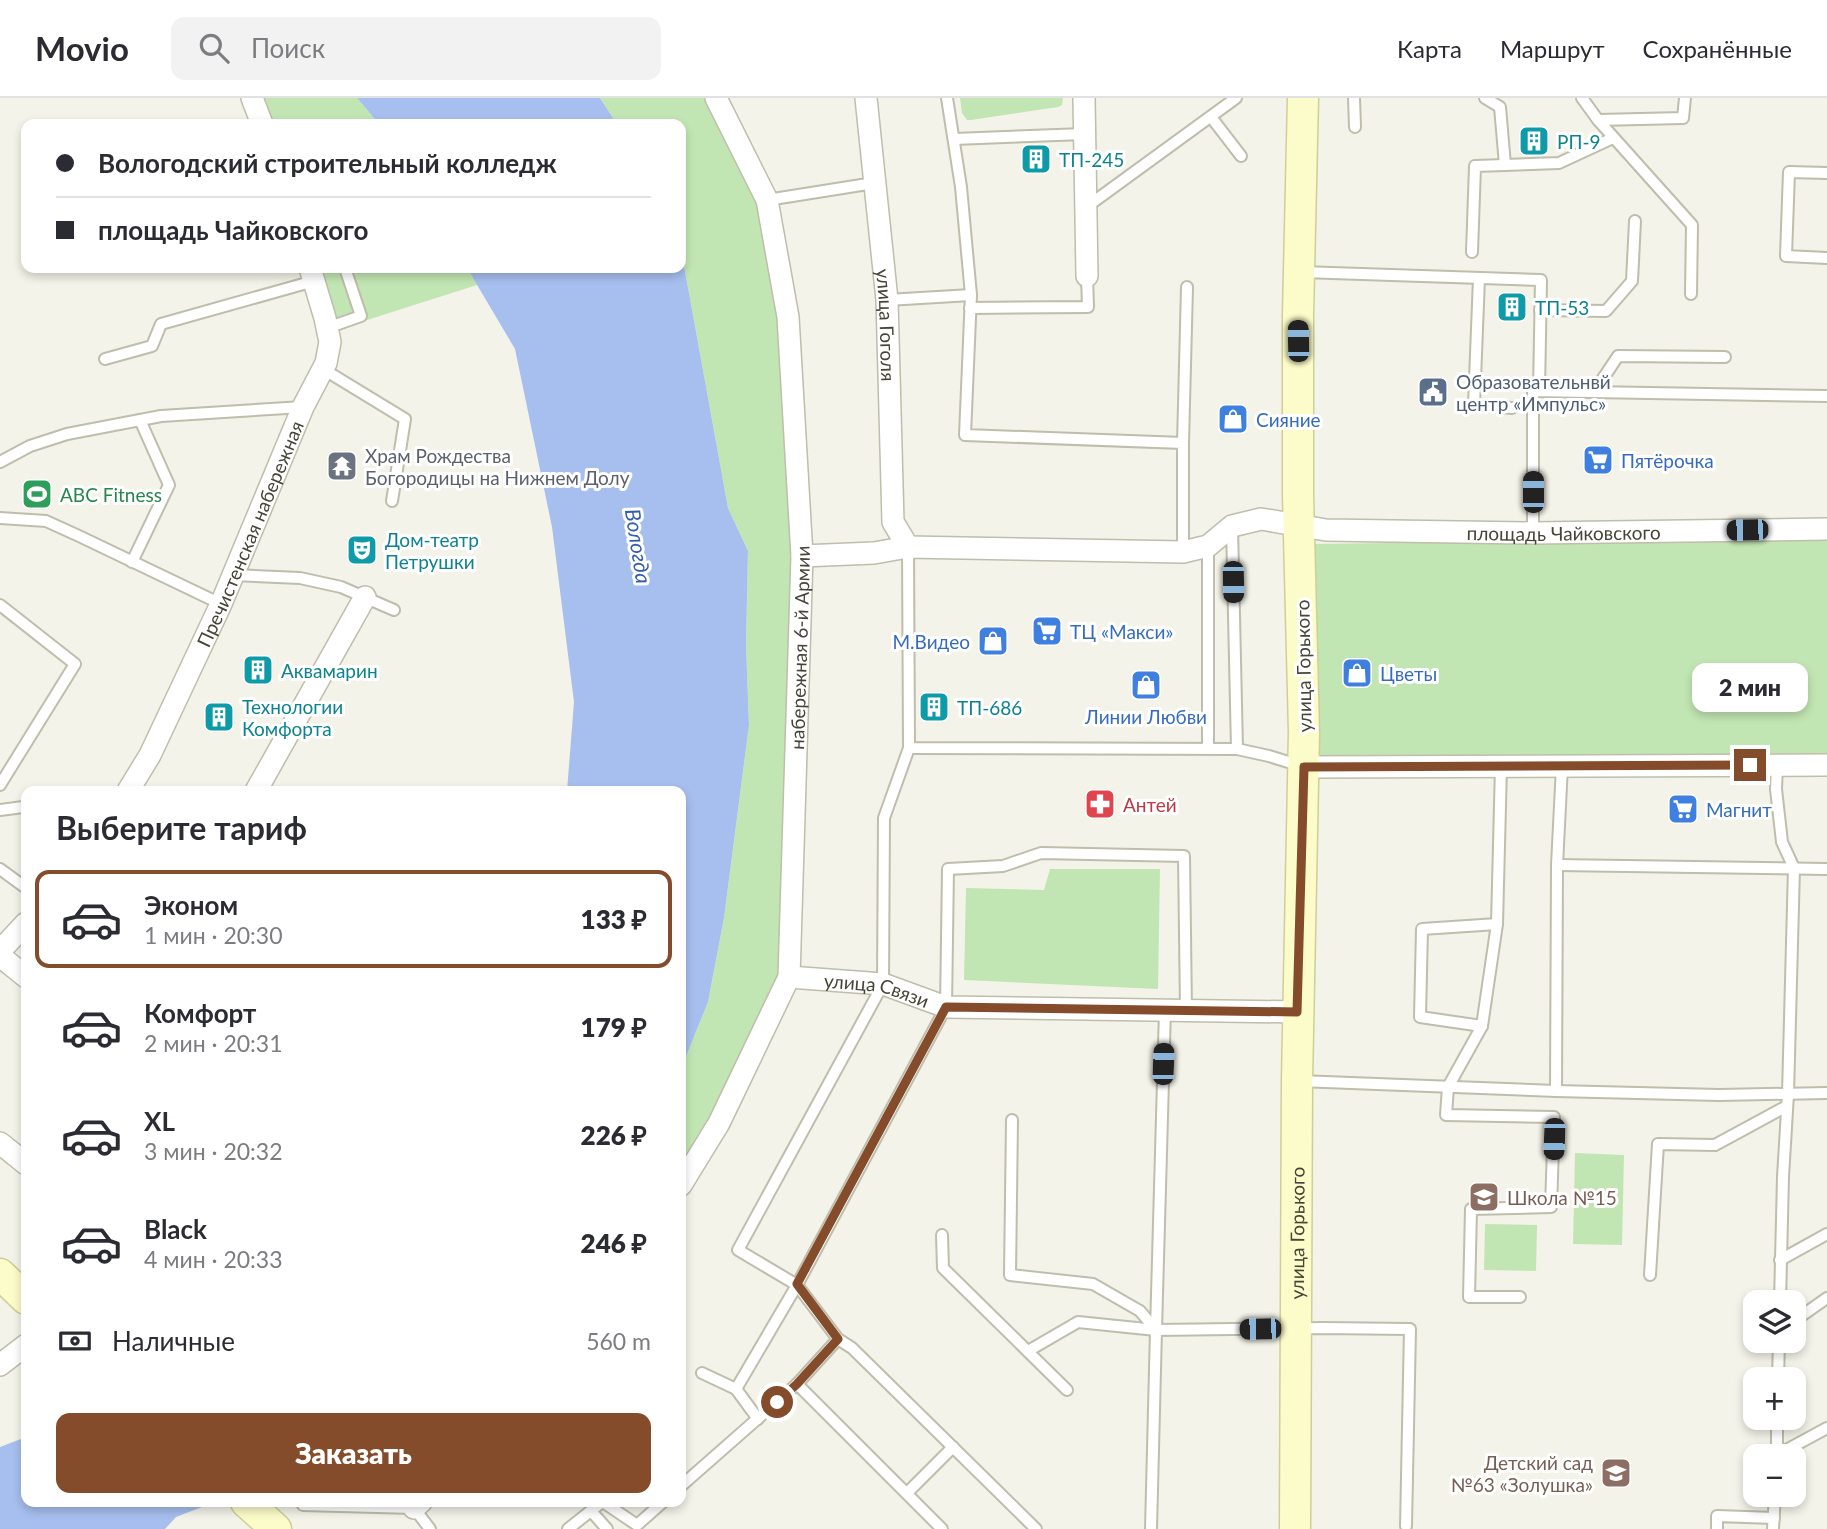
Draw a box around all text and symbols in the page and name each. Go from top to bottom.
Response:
search box [171,17,661,80]
text: Movio [35,28,129,68]
icon: search [195,29,233,67]
text: Поиск [251,32,325,64]
text: Карта [1397,34,1462,63]
text: Маршрут [1500,34,1605,63]
text: Сохранённые [1643,34,1792,63]
building icon: РП-9 [1517,124,1551,158]
place label: РП-9 [1557,130,1600,153]
building icon: ТП-245 [1019,142,1053,176]
text: Вологодский строительный колледж [98,147,557,179]
place label: ТП-245 [1059,148,1124,171]
text: площадь Чайковского [98,214,369,246]
street label: улица Гоголя [872,267,901,382]
building icon: ТП-53 [1495,290,1529,324]
place label: ТП-53 [1535,296,1589,319]
car [1288,320,1309,362]
place label: Образовательнвй центр «Импульс» [1456,370,1611,415]
public building icon: Образовательнвй центр «Импульс» [1416,375,1450,409]
shop icon: Сияние [1216,402,1250,436]
place label: Сияние [1256,408,1321,431]
street label: Пречистенская набережная [191,417,308,650]
supermarket icon: Пятёрочка [1581,443,1615,477]
place label: Храм Рождества Богородицы на Нижнем Долу [365,444,630,489]
temple icon: Храм Рождества Богородицы на Нижнем Долу [325,449,359,483]
place label: Пятёрочка [1621,449,1714,472]
car [1523,471,1544,513]
sports icon: ABC Fitness [20,477,54,511]
place label: ABC Fitness [60,483,162,506]
water label: Вологда [621,507,657,585]
car [1726,519,1769,541]
street label: площадь Чайковского [1466,520,1661,545]
place label: Дом-театр Петрушки [385,528,479,573]
theatre icon: Дом-театр Петрушки [345,533,379,567]
street label: набережная 6-й Армии [785,545,814,750]
car [1223,561,1244,603]
street label: улица Горького [1290,600,1316,732]
supermarket icon: ТЦ «Макси» [1030,614,1064,648]
place label: ТЦ «Макси» [1070,620,1173,643]
shop icon: М.Видео [976,624,1010,658]
place label: М.Видео [892,630,970,653]
building icon: Аквамарин [241,653,275,687]
shop icon: Цветы [1340,656,1374,690]
place label: Аквамарин [281,659,378,682]
place label: Цветы [1380,662,1437,685]
callout: 2 мин [1692,664,1808,712]
shop icon: Линии Любви [1129,668,1163,702]
text: 2 мин [1719,673,1781,701]
building icon: ТП-686 [917,690,951,724]
place label: Технологии Комфорта [242,695,343,740]
place label: ТП-686 [957,696,1022,719]
building icon: Технологии Комфорта [202,700,236,734]
place label: Линии Любви [1084,705,1207,728]
route end [1734,749,1766,781]
pharmacy icon: Антей [1083,787,1117,821]
supermarket icon: Магнит [1666,792,1700,826]
place label: Антей [1123,793,1177,816]
place label: Магнит [1706,798,1772,821]
text: Выберите тариф [56,808,307,847]
icon: car [60,888,123,951]
text: Эконом [144,889,238,921]
text: 133 ₽ [581,903,647,935]
text: 1 мин · 20:30 [144,921,283,949]
street label: улица Связи [823,968,933,1011]
icon: car [60,996,123,1059]
text: Комфорт [144,997,256,1029]
text: 179 ₽ [581,1011,647,1043]
text: 2 мин · 20:31 [144,1029,283,1057]
car [1152,1043,1175,1085]
icon: car [60,1104,123,1167]
text: XL [144,1105,175,1137]
car [1543,1118,1566,1160]
text: 226 ₽ [581,1119,647,1151]
text: 3 мин · 20:32 [144,1137,283,1165]
street label: улица Горького [1285,1167,1308,1299]
school or university icon: Школа №15 [1467,1180,1501,1214]
place label: Школа №15 [1507,1186,1617,1209]
icon: car [60,1212,123,1275]
text: Black [144,1213,207,1245]
text: 246 ₽ [581,1227,647,1259]
text: 4 мин · 20:33 [144,1245,283,1273]
map controls [1743,1290,1806,1507]
button: layers [1743,1290,1806,1353]
car [1239,1318,1282,1340]
icon: cash [56,1322,94,1360]
text: Наличные [112,1325,235,1357]
text: 560 m [586,1327,651,1355]
button: + [1743,1367,1806,1430]
route start [761,1386,793,1418]
button: Заказать [56,1413,651,1493]
button: − [1743,1444,1806,1507]
place label: Детский сад №63 «Золушка» [1451,1451,1593,1496]
school or university icon: Детский сад №63 «Золушка» [1599,1456,1633,1490]

